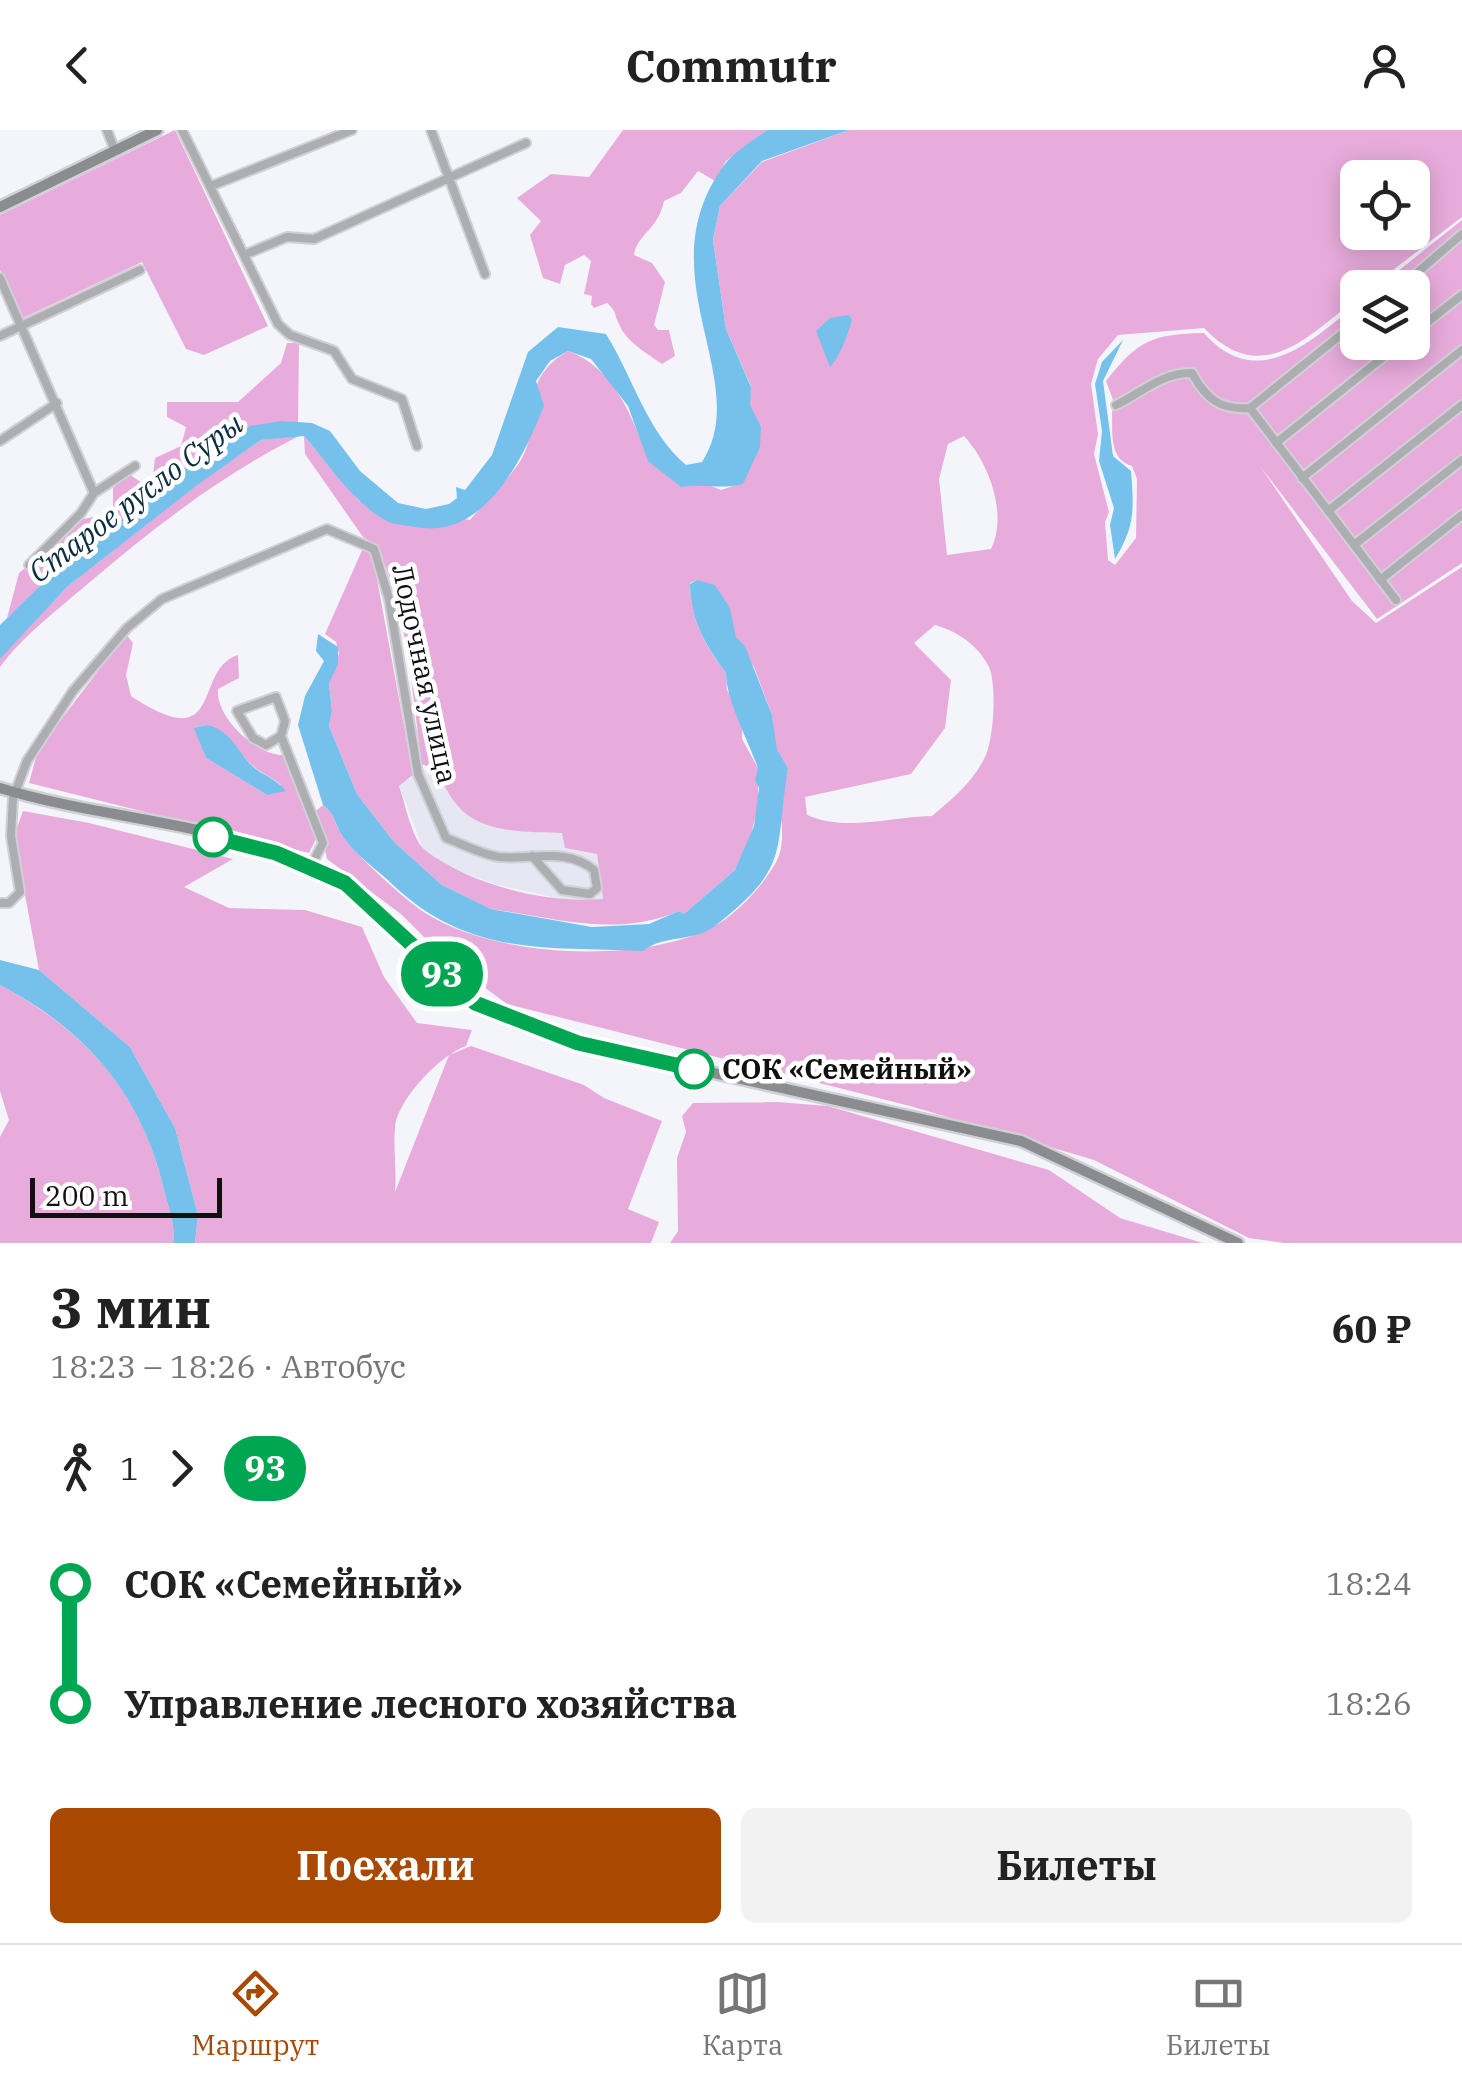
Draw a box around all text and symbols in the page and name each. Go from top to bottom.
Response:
text: Commutr [625,36,837,94]
icon: back [50,38,105,93]
icon: person [1357,38,1412,93]
map controls [1340,160,1430,360]
button: locate [1340,160,1430,250]
button: layers [1340,270,1430,360]
water label: Старое русло Суры [20,403,250,590]
street label: Лодочная улица [384,561,467,787]
unlabelled marker [194,818,232,856]
line badge: 93 [397,942,487,1006]
text: 93 [421,951,463,997]
marker: СОК «Семейный» [675,1050,713,1088]
place label: СОК «Семейный» [722,1050,971,1087]
scale bar [30,1173,222,1218]
text: 200 m [45,1177,129,1214]
text: 3 мин [50,1272,211,1343]
text: 60 ₽ [1332,1304,1412,1353]
text: 18:23 – 18:26 · Автобус [50,1345,406,1387]
icon: walk [50,1441,105,1496]
icon: forward [154,1441,209,1496]
text: 93 [244,1445,286,1491]
text: 1 [120,1447,139,1489]
text: СОК «Семейный» [124,1559,462,1608]
text: 18:24 [1326,1562,1412,1604]
text: Управление лесного хозяйства [124,1679,737,1728]
text: 18:26 [1326,1682,1412,1724]
button: Поехали [50,1808,721,1923]
button: Билеты [741,1808,1412,1923]
tab: Маршрут [191,1966,319,2063]
tab: Карта [702,1966,783,2063]
tab: Билеты [1166,1966,1271,2063]

